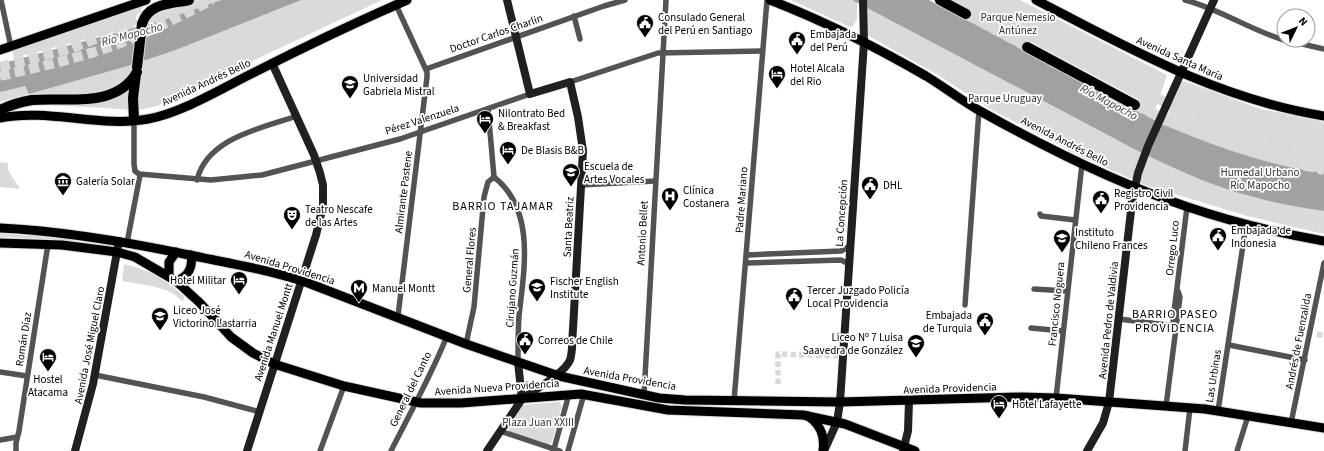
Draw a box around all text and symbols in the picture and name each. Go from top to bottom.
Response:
north arrow [1276,8,1316,48]
place label: Consulado General del Perú en Santiago [658,10,752,38]
park label: Parque Nemesio Antúnez [980,10,1056,38]
street label: Doctor Carlos Charlin [448,11,545,56]
public building icon: Consulado General del Perú en Santiago [635,13,655,38]
text: N [1295,14,1311,29]
water label: Río Mapocho [99,18,165,51]
place label: Embajada del Perú [810,27,856,55]
public building icon: Embajada del Perú [787,30,807,55]
street label: Avenida Santa María [1134,33,1225,84]
street label: Avenida Andrés Bello [159,55,253,110]
place label: Hotel Alcala del Rio [790,61,845,89]
hotel icon: Hotel Alcala del Rio [767,64,787,89]
place label: Universidad Gabriela Mistral [363,71,435,99]
school or university icon: Universidad Gabriela Mistral [340,74,360,99]
water label: Río Mapocho [1077,80,1141,125]
park label: Parque Uruguay [968,91,1042,106]
street label: Pérez Valenzuela [383,100,461,139]
place label: Nilontrato Bed & Breakfast [498,106,565,134]
hotel icon: Nilontrato Bed & Breakfast [475,109,495,134]
street label: Avenida Andrés Bello [1018,113,1111,170]
hotel icon: De Blasis B&B [498,140,518,165]
place label: De Blasis B&B [521,143,585,158]
street label: Almirante Pastene [391,149,416,234]
place label: Escuela de Artes Vocales [584,159,645,187]
school or university icon: Escuela de Artes Vocales [561,162,581,187]
park label: Humedal Urbano Río Mapocho [1221,165,1299,193]
street label: Padre Mariano [732,166,751,234]
museum icon: Galería Solar [53,171,73,196]
place label: Galería Solar [76,174,135,189]
public building icon: DHL [860,175,880,200]
place label: DHL [883,178,903,193]
street label: La Concepción [832,179,851,247]
place label: Clínica Costanera [683,183,729,211]
hospital icon: Clínica Costanera [660,186,680,211]
place label: Registro Civil Providencia [1114,186,1174,214]
public building icon: Registro Civil Providencia [1091,189,1111,214]
street label: Santa Beatriz [559,196,578,258]
district label: BARRIO TAJAMAR [452,198,554,215]
street label: Antonio Bellet [633,200,652,266]
place label: Teatro Nescafe de las Artes [305,202,373,230]
theatre icon: Teatro Nescafe de las Artes [282,205,302,230]
street label: Orrego Luco [1162,220,1183,277]
place label: Embajada de Indonesia [1231,223,1292,251]
place label: Instituto Chileno Frances [1075,225,1148,253]
street label: General Flores [459,226,480,293]
public building icon: Embajada de Indonesia [1208,226,1228,251]
school or university icon: Instituto Chileno Frances [1052,228,1072,253]
street label: Avenida Providencia [243,247,337,288]
street label: Cirujano Guzmán [502,248,523,328]
street label: Francisco Noguera [1045,261,1068,347]
street label: Avenida Pedro de Valdivia [1095,261,1122,380]
hotel icon: Hotel Militar [229,270,249,295]
place label: Hotel Militar [170,273,226,288]
place label: Fischer English Institute [550,274,619,302]
school or university icon: Fischer English Institute [527,277,547,302]
metro station icon: Manuel Montt [349,278,369,303]
street label: Avenida Manuel Montt [251,281,296,383]
place label: Manuel Montt [372,281,435,296]
place label: Tercer Juzgado Policía Local Providencia [807,283,909,311]
street label: Avenida José Miguel Claro [71,285,108,405]
public building icon: Tercer Juzgado Policía Local Providencia [784,286,804,311]
street label: Andrés de Fuenzalida [1282,292,1315,390]
place label: Liceo José Victorino Lastarria [173,303,257,331]
school or university icon: Liceo José Victorino Lastarria [150,306,170,331]
district label: BARRIO PASEO PROVIDENCIA [1132,306,1218,337]
place label: Embajada de Turquia [923,308,972,336]
street label: Román Díaz [12,311,35,367]
public building icon: Embajada de Turquia [975,311,995,336]
public building icon: Correos de Chile [515,330,535,355]
place label: Liceo Nº 7 Luisa Saavedra de González [803,330,903,358]
place label: Correos de Chile [538,333,614,348]
school or university icon: Liceo Nº 7 Luisa Saavedra de González [906,333,926,358]
hotel icon: Hostel Atacama [38,347,58,372]
street label: Las Urbinas [1202,348,1225,404]
street label: General del Canto [386,349,435,429]
street label: Avenida Providencia [583,363,677,394]
place label: Hostel Atacama [28,372,68,400]
street label: Avenida Nueva Providencia [434,376,560,399]
street label: Avenida Providencia [903,379,997,398]
hotel icon: Hotel Lafayette [989,394,1009,419]
place label: Hotel Lafayette [1012,397,1082,412]
park label: Plaza Juan XXIII [502,415,574,430]

